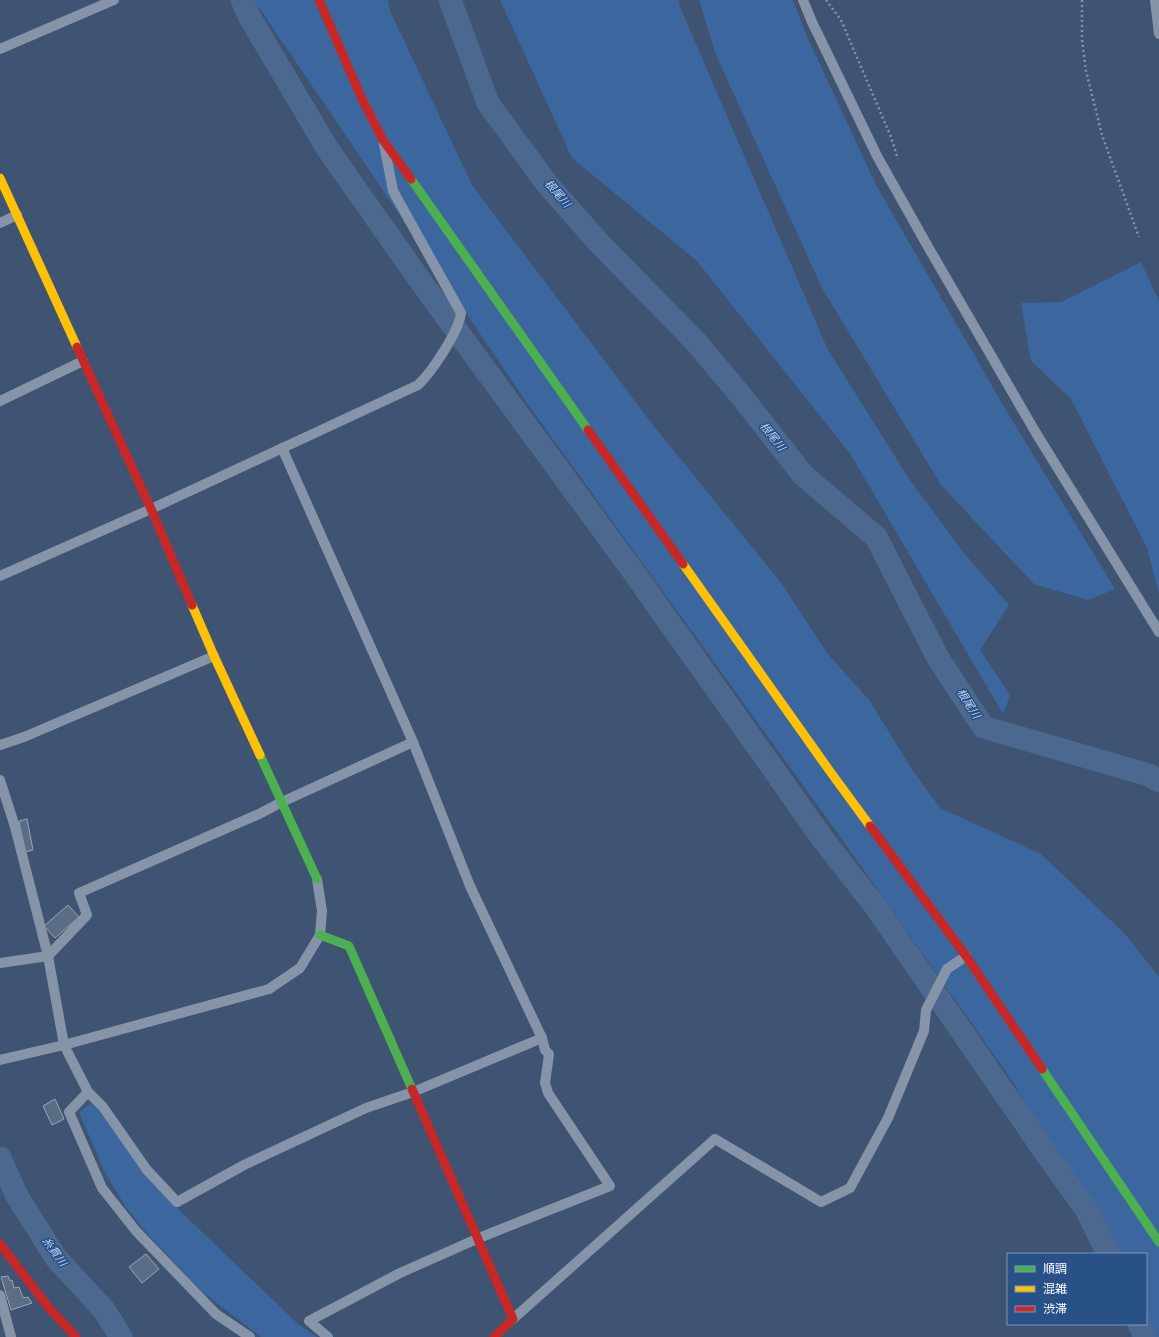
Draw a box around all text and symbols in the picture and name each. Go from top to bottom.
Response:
water label: 根尾川 [541,177,574,212]
water label: 根尾川 [756,420,788,455]
water label: 根尾川 [953,686,983,722]
water label: 糸貫川 [39,1235,70,1270]
legend [1007,1253,1147,1325]
text: 順調 [1043,1262,1067,1278]
text: 混雑 [1043,1282,1067,1298]
text: 渋滞 [1043,1302,1067,1318]

